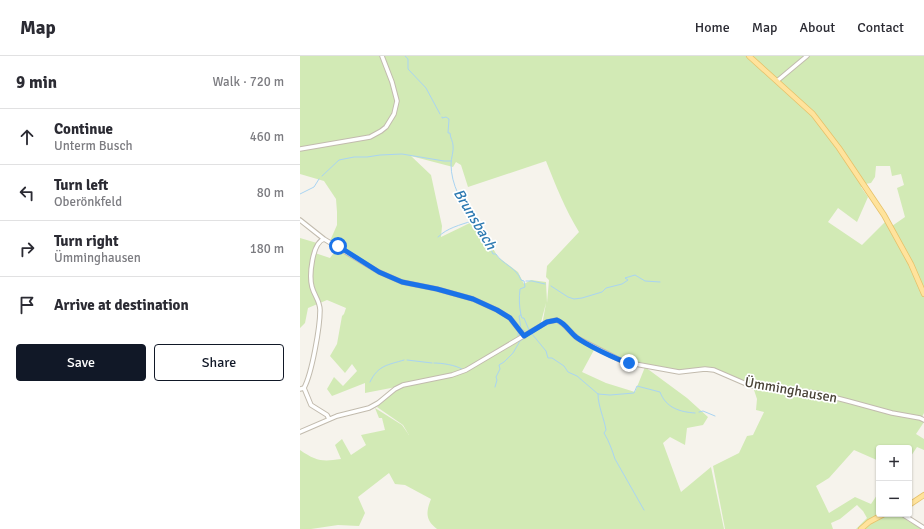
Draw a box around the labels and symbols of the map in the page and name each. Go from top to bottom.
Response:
water label: Brunsbach [450,185,501,253]
route start [329,237,347,255]
route end [620,354,638,372]
street label: Ümminghausen [743,373,839,407]

